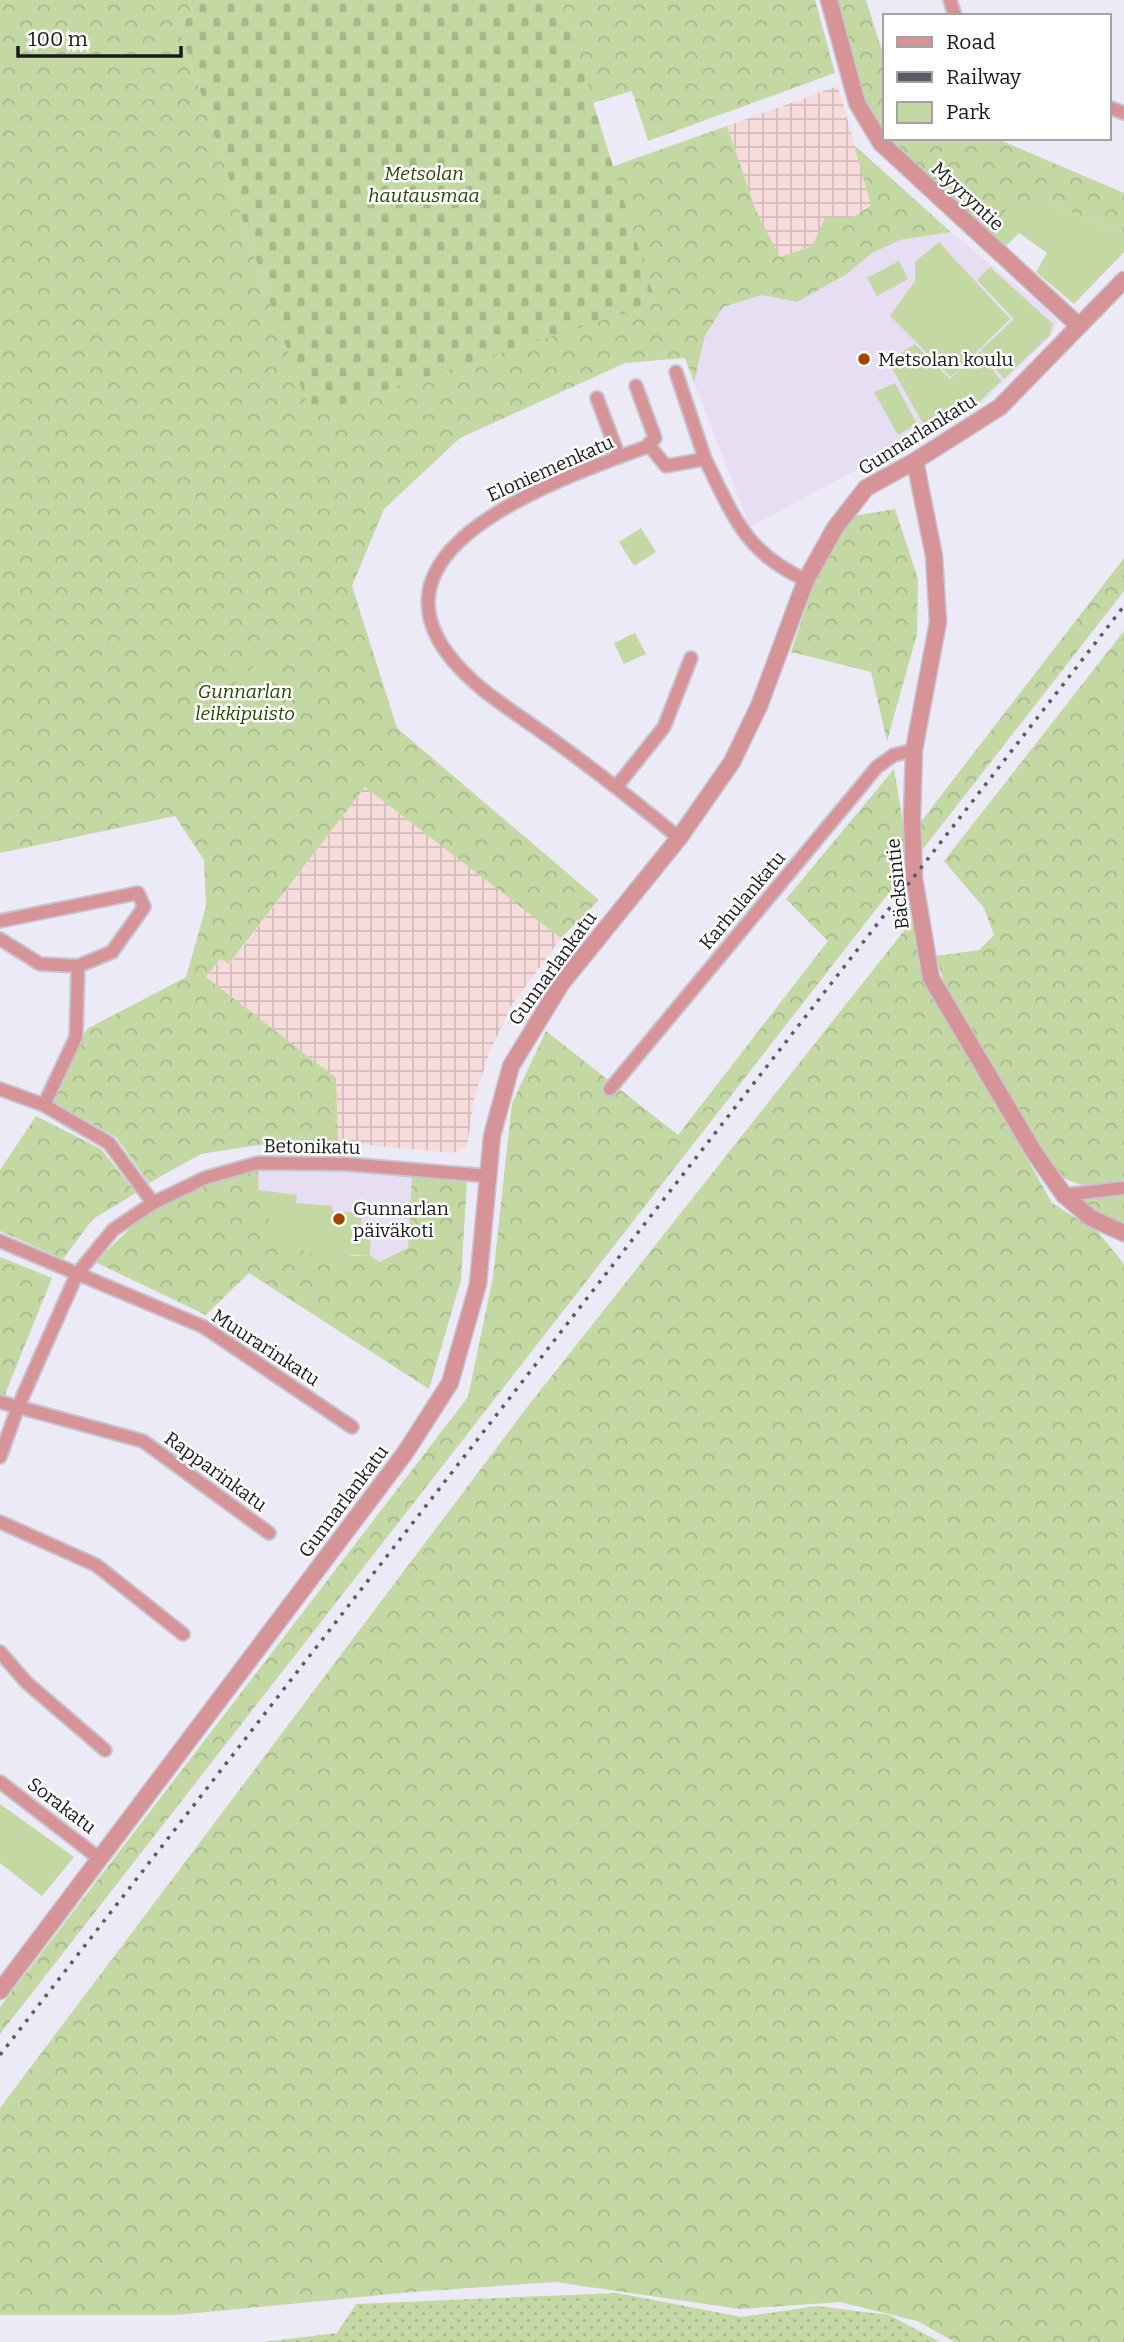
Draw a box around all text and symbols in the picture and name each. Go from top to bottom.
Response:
scale bar [18,14,180,58]
legend [883,14,1110,140]
text: 100 m [28,26,88,52]
text: Road [946,29,995,55]
text: Railway [946,64,1022,90]
text: Park [946,99,990,125]
street label: Myyryntie [927,157,1009,236]
park label: Metsolan hautausmaa [368,162,480,207]
place label: Metsolan koulu [878,348,1013,371]
marker: Metsolan koulu [856,351,872,367]
street label: Gunnarlankatu [854,389,981,480]
street label: Eloniemenkatu [483,430,617,507]
park label: Gunnarlan leikkipuisto [195,680,295,725]
street label: Bäcksintie [881,837,914,931]
street label: Karhulankatu [694,846,790,954]
street label: Gunnarlankatu [503,907,601,1030]
street label: Betonikatu [263,1134,361,1159]
place label: Gunnarlan päiväkoti [353,1197,449,1242]
marker: Gunnarlan päiväkoti [331,1211,347,1227]
street label: Muurarinkatu [208,1304,324,1391]
street label: Rapparinkatu [160,1427,271,1516]
street label: Gunnarlankatu [294,1440,393,1562]
street label: Sorakatu [23,1772,101,1839]

